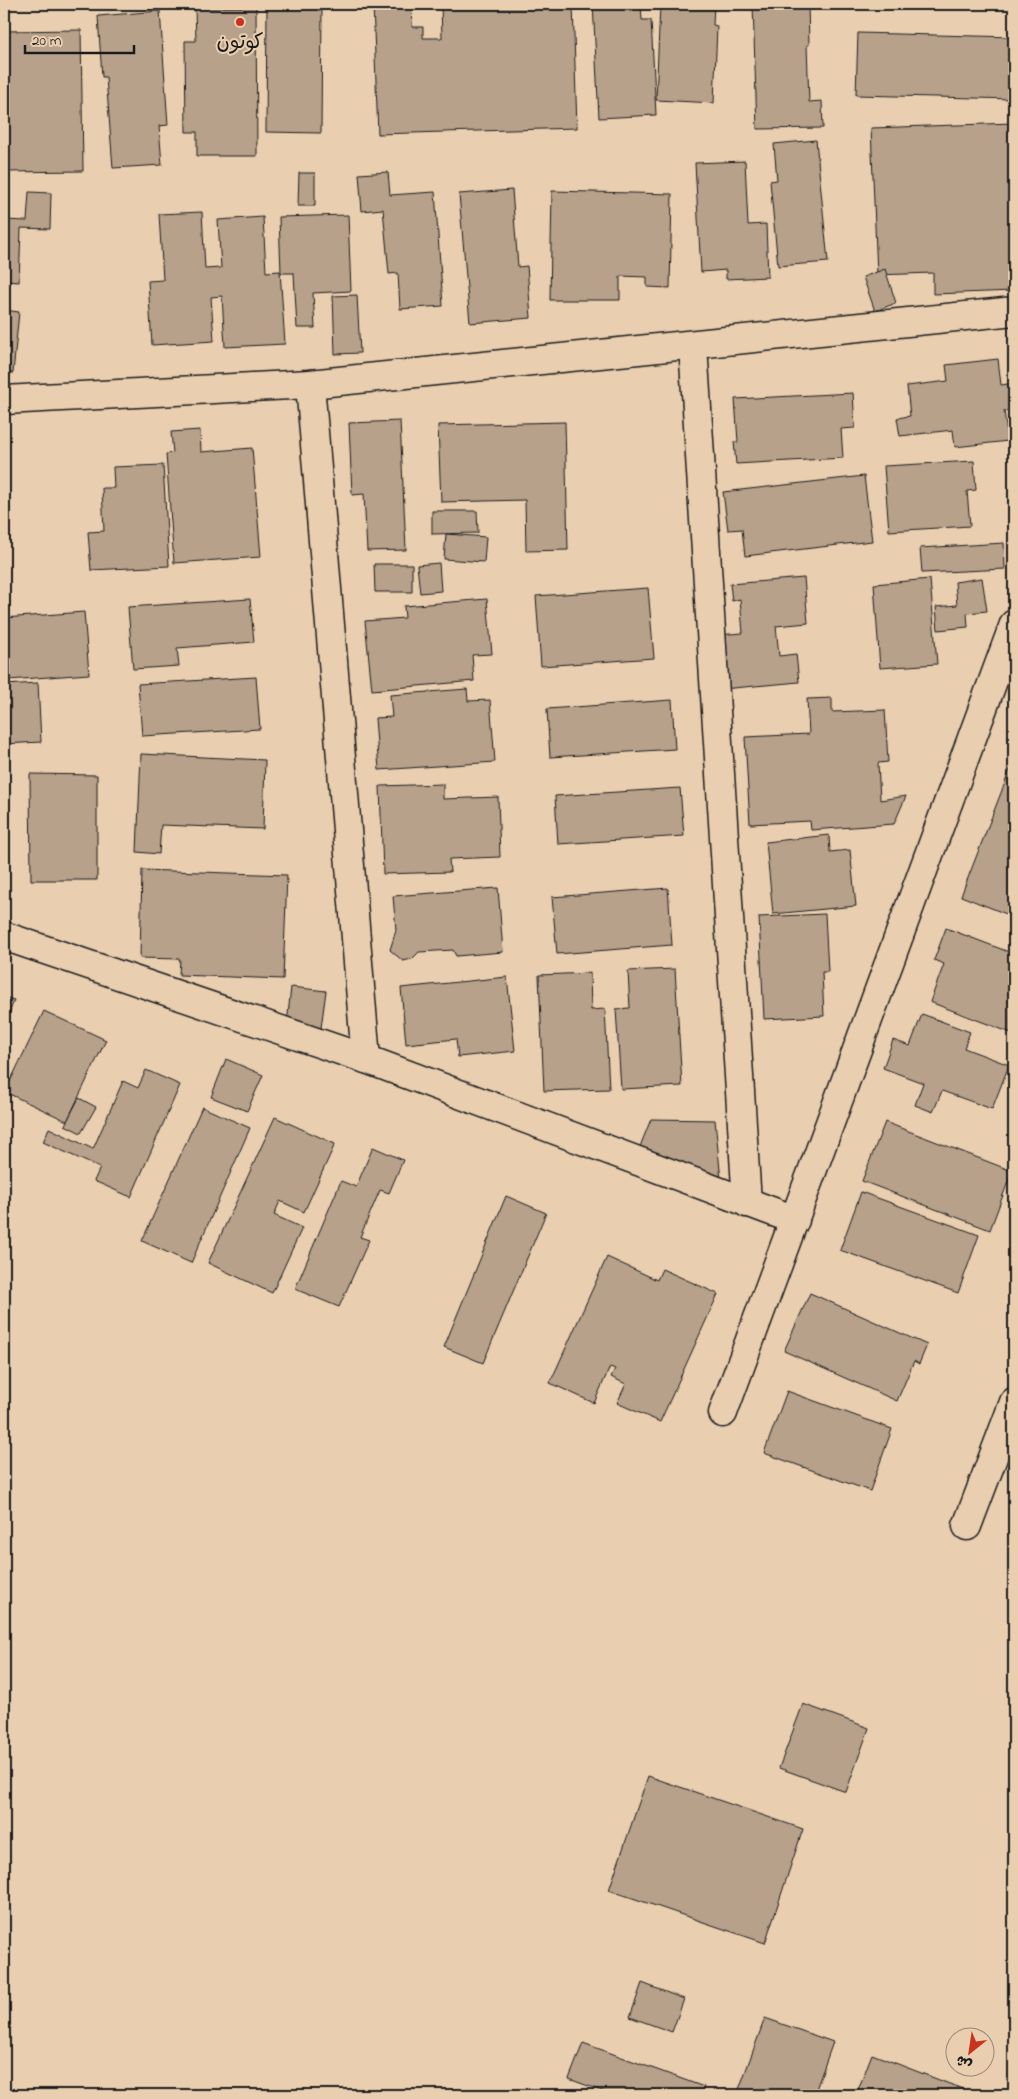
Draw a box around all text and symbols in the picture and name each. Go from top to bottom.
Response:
marker: كوتون [234,16,246,28]
scale bar [25,22,134,54]
place label: كوتون [216,28,264,58]
text: 20 m [32,30,62,52]
north arrow [946,2026,996,2076]
text: ش [952,2049,976,2075]

